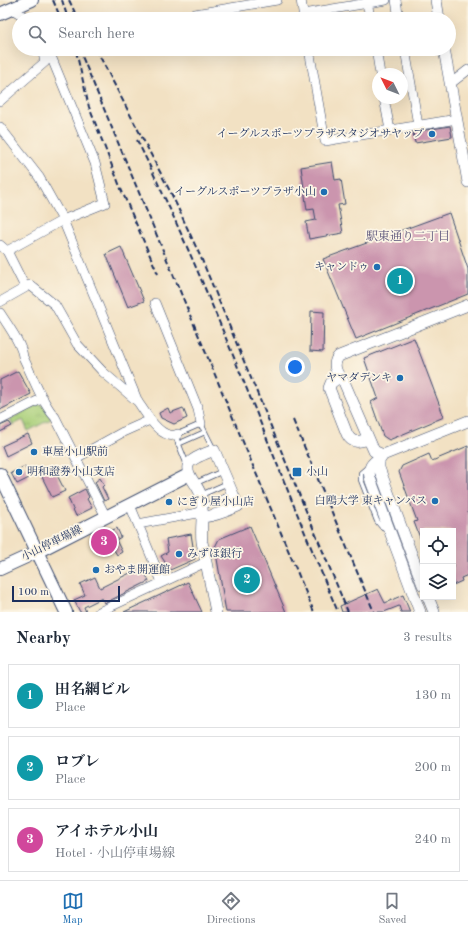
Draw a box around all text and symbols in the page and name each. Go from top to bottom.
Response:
search box [12,12,456,56]
icon: search [26,23,48,45]
text: Search here [58,27,135,42]
north arrow [372,68,408,104]
place label: イーグルスポーツプラザスタジオサヤップ [217,127,424,140]
marker: イーグルスポーツプラザスタジオサヤップ [427,129,437,139]
place label: イーグルスポーツプラザ小山 [174,185,316,198]
marker: イーグルスポーツプラザ小山 [319,187,329,197]
district label: 駅東通り二丁目 [366,229,450,243]
place label: キャンドゥ [314,261,369,273]
marker: キャンドゥ [372,262,382,272]
pin: 1 [387,266,413,296]
your location [285,357,305,377]
place label: ヤマダデンキ [326,372,392,384]
marker: ヤマダデンキ [395,373,405,383]
place label: 車屋小山駅前 [42,445,108,458]
marker: 車屋小山駅前 [29,447,39,457]
place label: 明和證券小山支店 [27,465,115,478]
place label: 小山 [306,465,328,478]
marker: 小山 [291,466,303,478]
marker: 明和證券小山支店 [14,467,24,477]
place label: 白鴎大学 東キャンパス [315,494,427,507]
place label: にぎり屋小山店 [177,495,254,508]
marker: 白鴎大学 東キャンパス [430,496,440,506]
marker: にぎり屋小山店 [164,497,174,507]
street label: 小山停車場線 [19,523,84,563]
pin: 3 [91,527,117,557]
map controls [420,528,456,600]
button: locate [420,528,456,564]
place label: みずほ銀行 [187,547,242,560]
marker: みずほ銀行 [174,549,184,559]
place label: おやま開運館 [104,563,170,576]
button: layers [420,564,456,600]
marker: おやま開運館 [91,565,101,575]
pin: 2 [234,565,260,595]
scale bar [12,584,120,603]
text: 100 m [18,587,49,598]
text: Nearby [16,630,71,647]
text: 3 results [403,631,452,644]
text: 田名網ビル [55,683,130,698]
text: 1 [26,689,34,702]
text: 130 m [414,689,451,702]
text: Place [55,701,85,714]
text: ロブレ [55,755,99,770]
text: 2 [26,761,34,774]
text: 200 m [414,761,451,774]
text: Place [55,773,85,786]
text: アイホテル小山 [55,825,158,840]
text: 3 [26,833,34,846]
text: 240 m [414,833,451,846]
text: Hotel · 小山停車場線 [55,847,175,860]
tab: Map [62,890,84,928]
tab: Directions [207,890,255,928]
tab: Saved [378,890,406,928]

